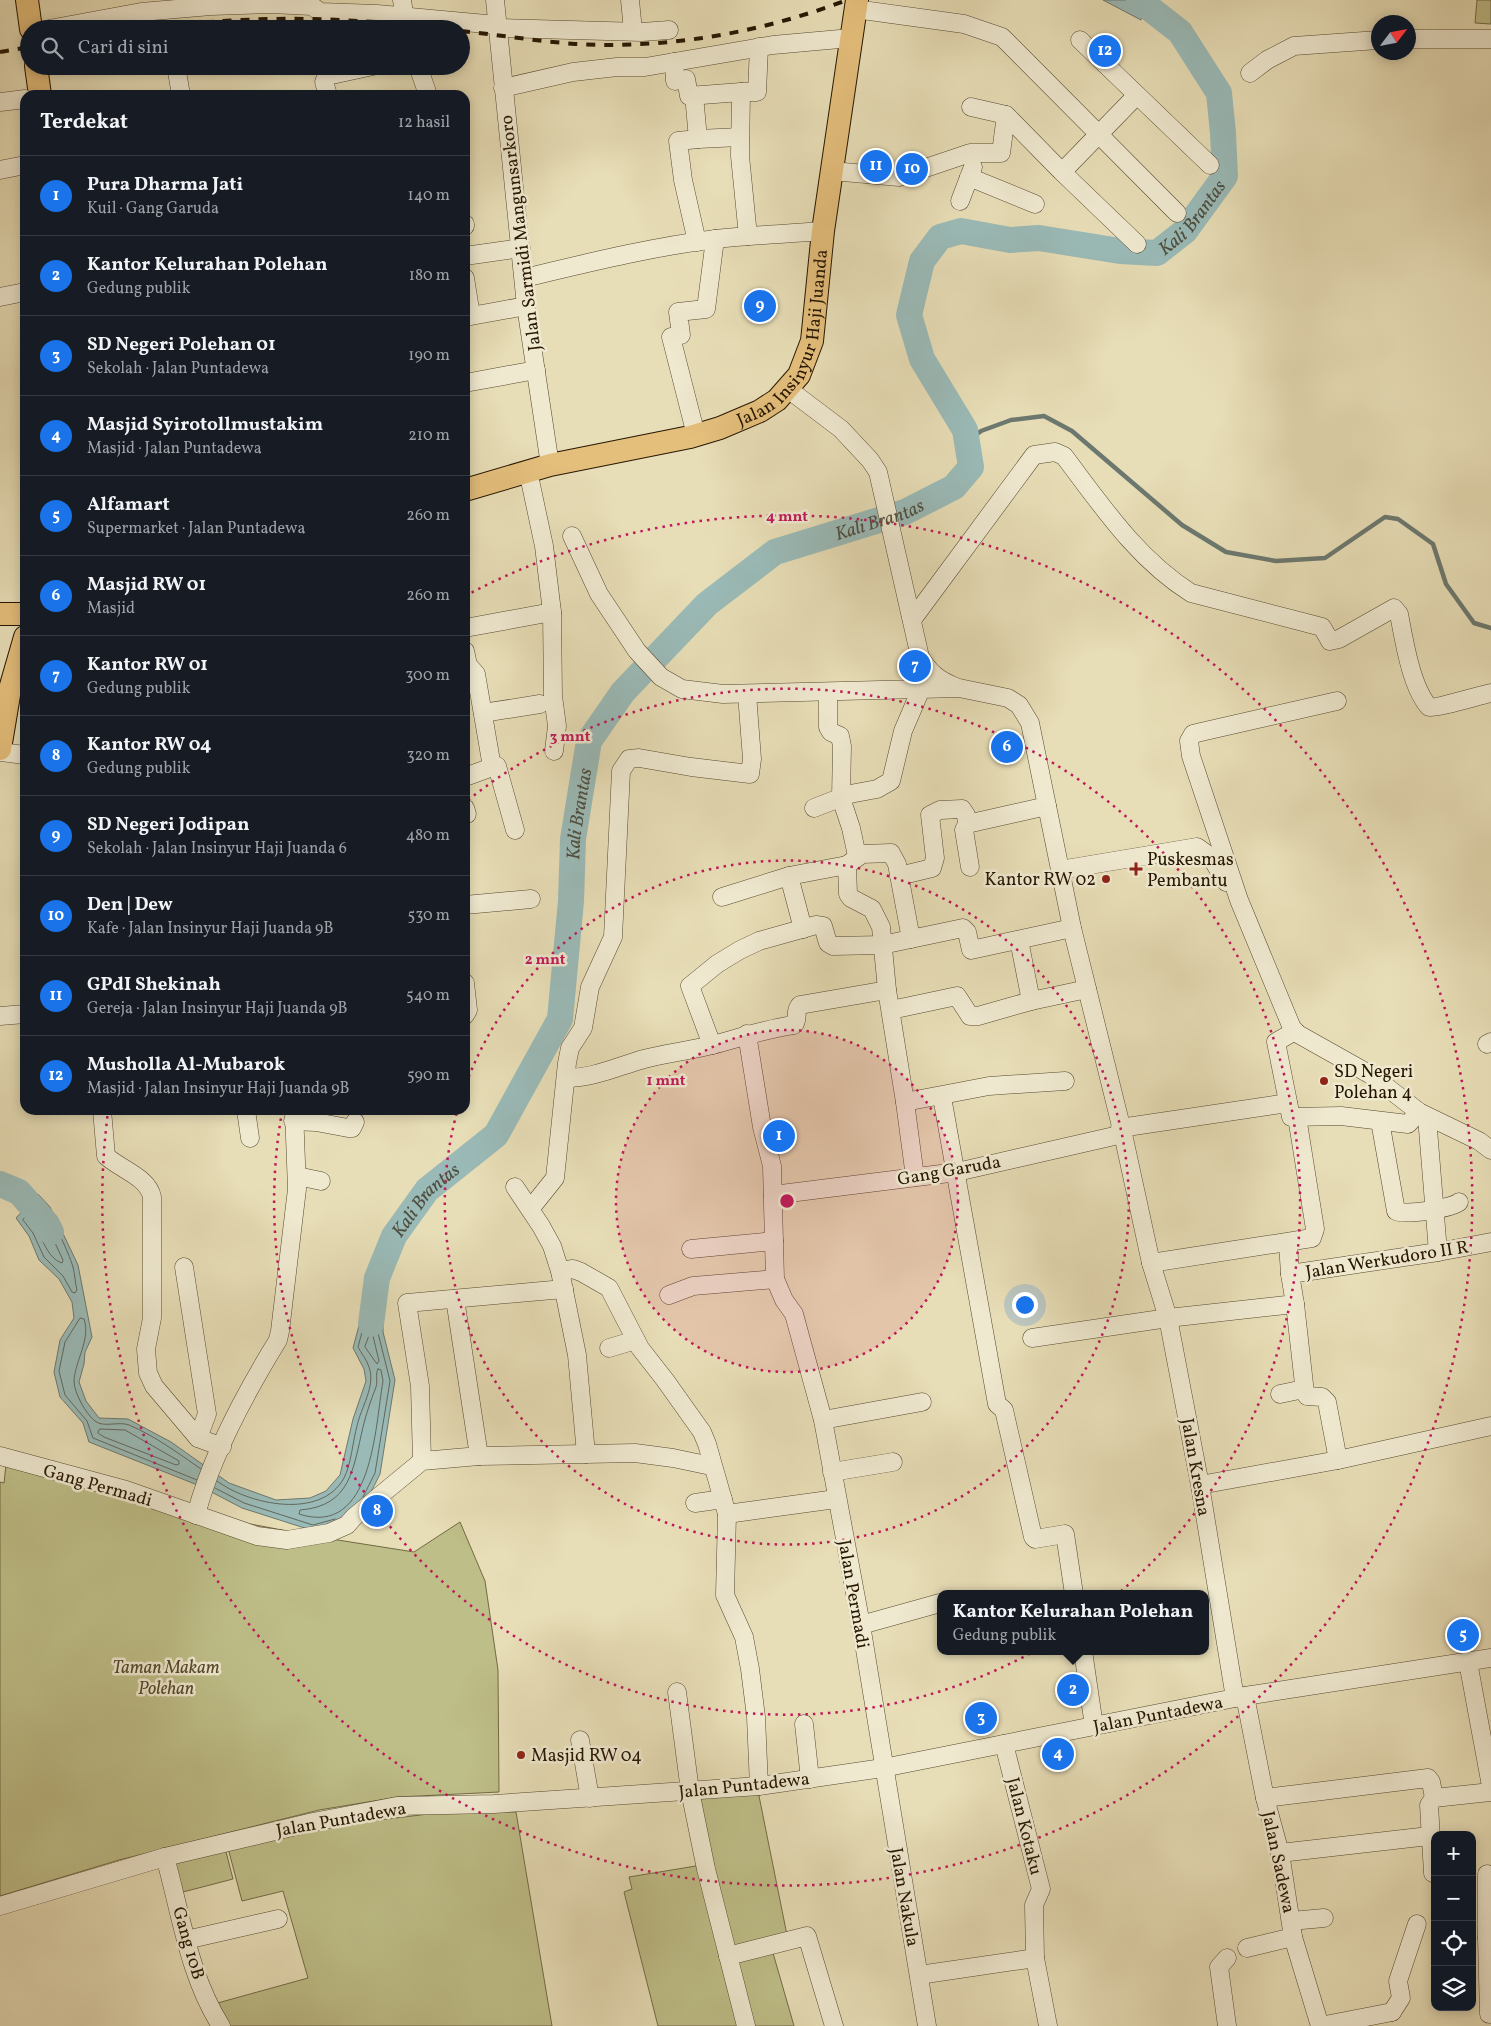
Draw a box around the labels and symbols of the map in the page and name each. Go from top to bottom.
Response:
north arrow [1371,15,1416,60]
pin: 12 [1089,32,1121,70]
street label: Jalan Sarmidi Mangunsarkoro [495,113,548,352]
pin: 11 [860,147,892,185]
pin: 10 [896,150,928,188]
water label: Kali Brantas [1153,175,1233,262]
street label: Jalan Insinyur Haji Juanda [733,248,835,433]
pin: 9 [744,287,776,325]
water label: Kali Brantas [832,493,929,548]
text: 4 mnt [766,507,808,528]
pin: 7 [899,647,931,685]
text: 3 mnt [550,727,591,748]
pin: 6 [991,728,1023,766]
water label: Kali Brantas [561,766,599,860]
place label: Puskesmas Pembantu [1147,848,1234,894]
marker: Puskesmas Pembantu [1129,862,1143,876]
place label: Kantor RW 02 [985,868,1096,893]
marker: Kantor RW 02 [1100,873,1112,885]
text: 2 mnt [525,950,566,971]
place label: SD Negeri Polehan 4 [1334,1060,1413,1106]
text: 1 mnt [647,1071,686,1092]
marker: SD Negeri Polehan 4 [1318,1075,1330,1087]
pin: 1 [763,1117,795,1155]
street label: Gang Garuda [896,1150,1003,1193]
water label: Kali Brantas [386,1158,466,1243]
centre of rings [778,1192,796,1210]
street label: Jalan Werkudoro II R [1304,1235,1471,1286]
your location [1012,1292,1038,1318]
street label: Jalan Kresna [1174,1416,1215,1518]
street label: Gang Permadi [40,1459,155,1514]
pin: 8 [361,1492,393,1530]
street label: Jalan Permadi [831,1538,874,1651]
pin: 5 [1447,1616,1479,1654]
park label: Taman Makam Polehan [112,1656,220,1702]
pin: 2 [1057,1671,1089,1709]
street label: Jalan Puntadewa [1091,1691,1225,1740]
pin: 3 [965,1699,997,1737]
pin: 4 [1042,1735,1074,1773]
place label: Masjid RW 04 [531,1744,642,1769]
marker: Masjid RW 04 [515,1749,527,1761]
street label: Jalan Puntadewa [677,1767,811,1806]
street label: Jalan Kotaku [999,1775,1048,1878]
street label: Jalan Puntadewa [274,1797,408,1844]
street label: Jalan Sadewa [1255,1809,1301,1916]
street label: Jalan Nakula [883,1846,925,1949]
street label: Gang 10B [165,1904,210,1983]

